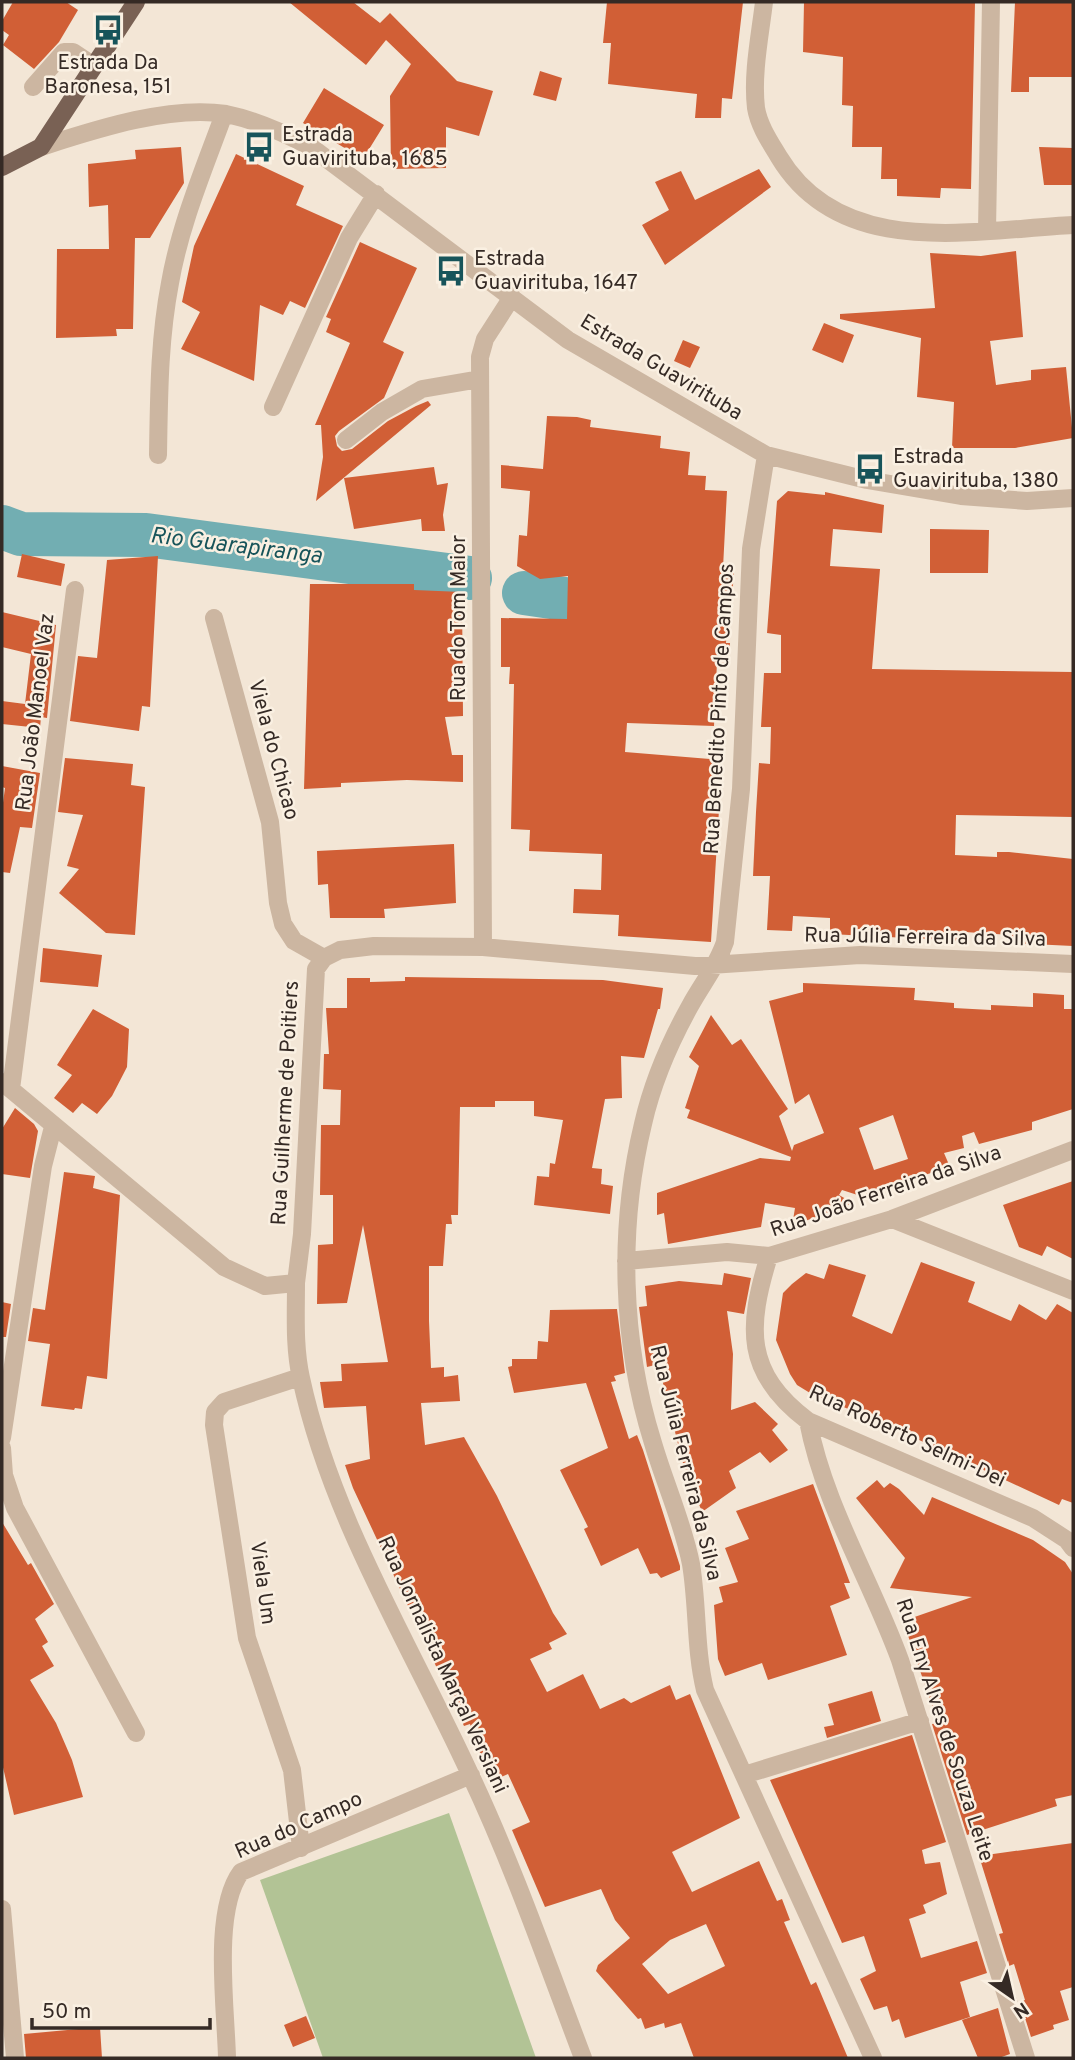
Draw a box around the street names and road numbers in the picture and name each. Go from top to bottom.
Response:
street label: Estrada Guavirituba [575,309,747,427]
street label: Rua do Tom Maior [446,535,473,701]
street label: Rua Benedito Pinto de Campos [699,563,741,855]
street label: Rua João Manoel Vaz [10,612,62,812]
street label: Viela do Chicao [241,677,305,823]
street label: Rua Júlia Ferreira da Silva [804,922,1046,954]
street label: Rua Guilherme de Poitiers [266,980,306,1226]
street label: Rua João Ferreira da Silva [767,1140,1005,1244]
street label: Rua Júlia Ferreira da Silva [643,1342,727,1584]
street label: Rua Roberto Selmi-Dei [804,1379,1010,1495]
street label: Rua Jornalista Marçal Versiani [370,1532,514,1798]
street label: Viela Um [243,1539,281,1627]
street label: Rua Eny Alves de Souza Leite [889,1595,999,1865]
street label: Rua do Campo [231,1786,367,1866]

